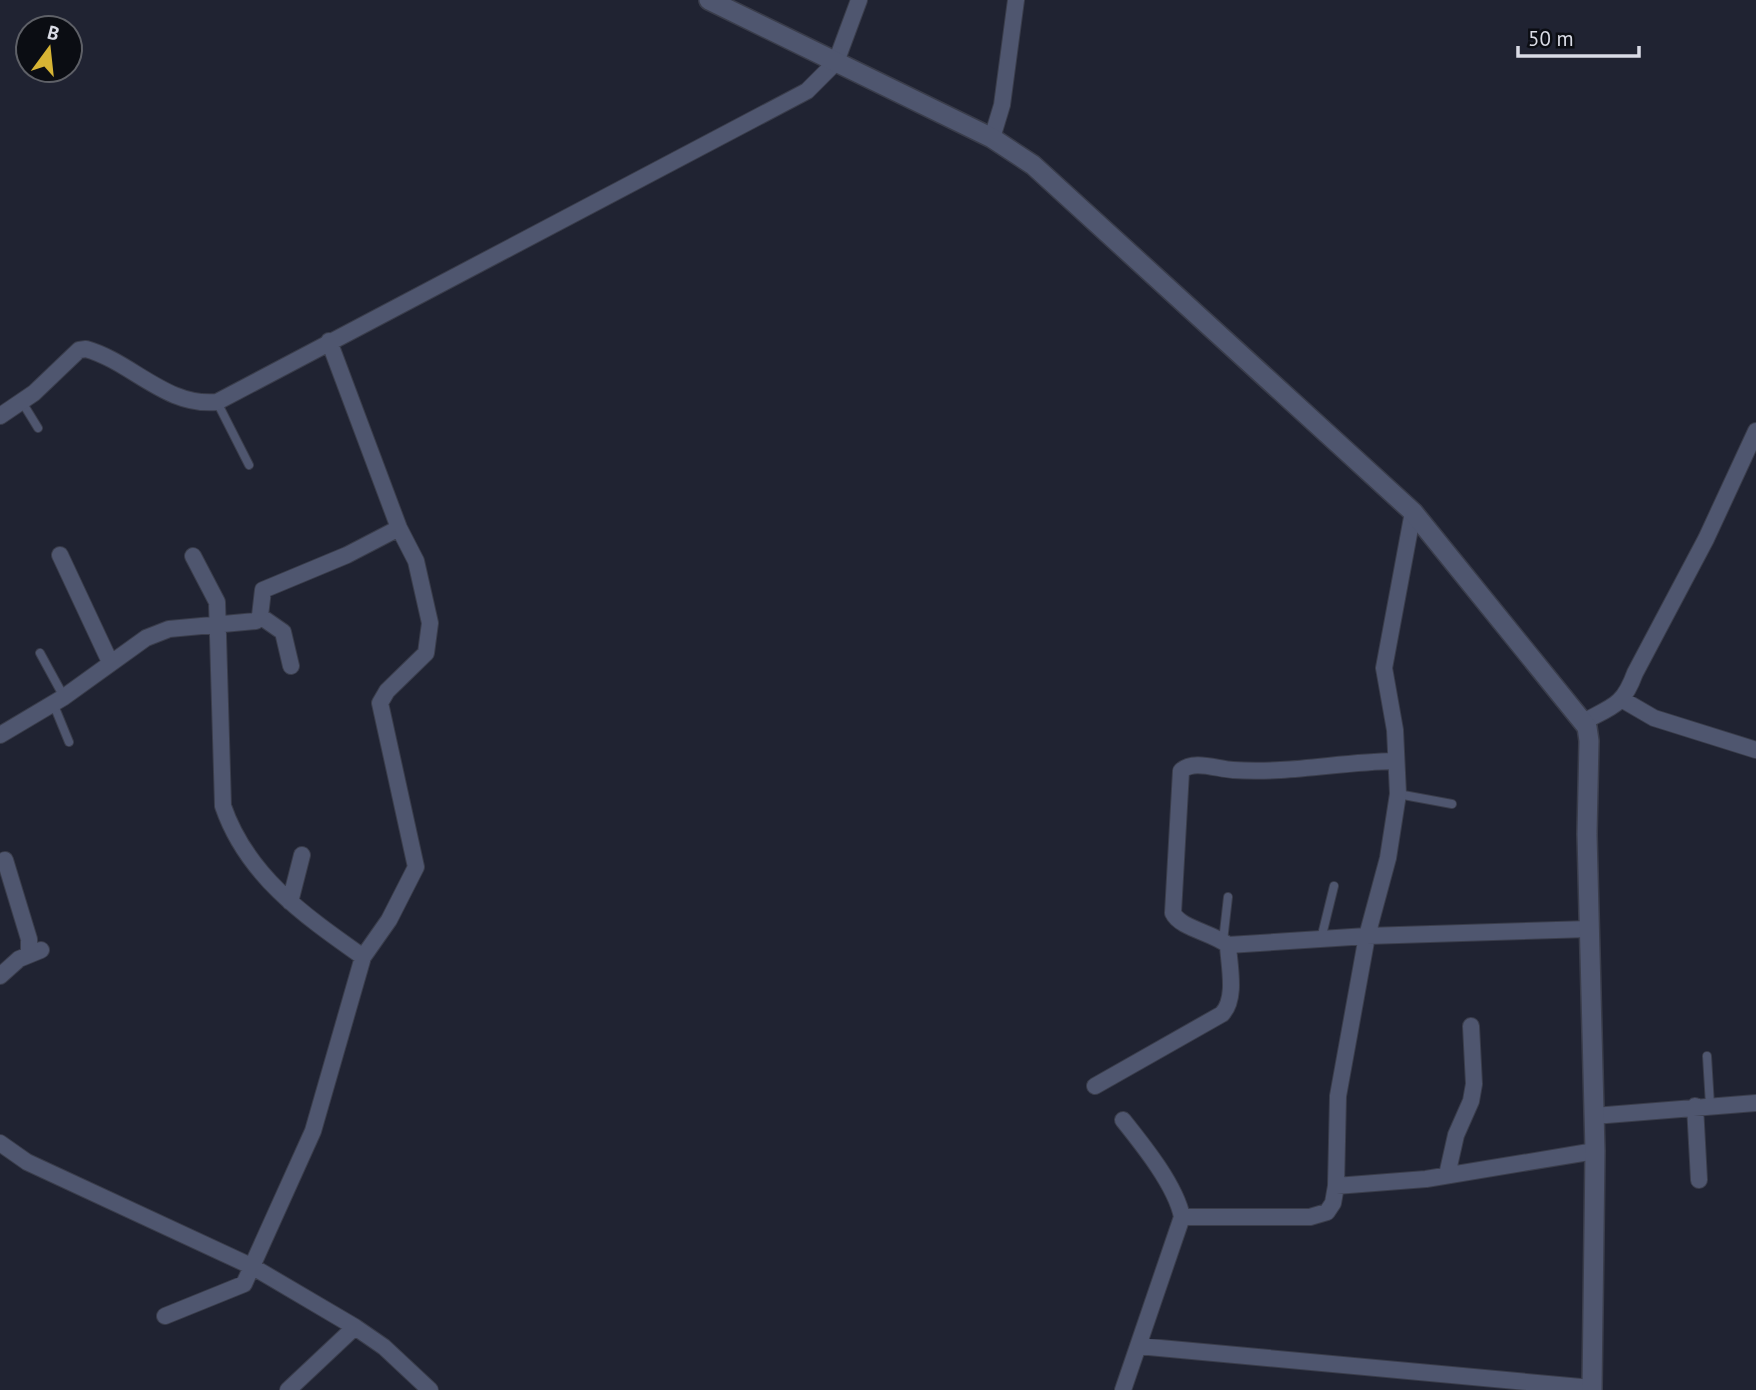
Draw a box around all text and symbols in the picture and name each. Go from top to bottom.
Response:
north arrow [14,14,84,84]
scale bar [1518,14,1639,58]
text: B [45,20,62,46]
text: 50 m [1528,25,1574,52]

